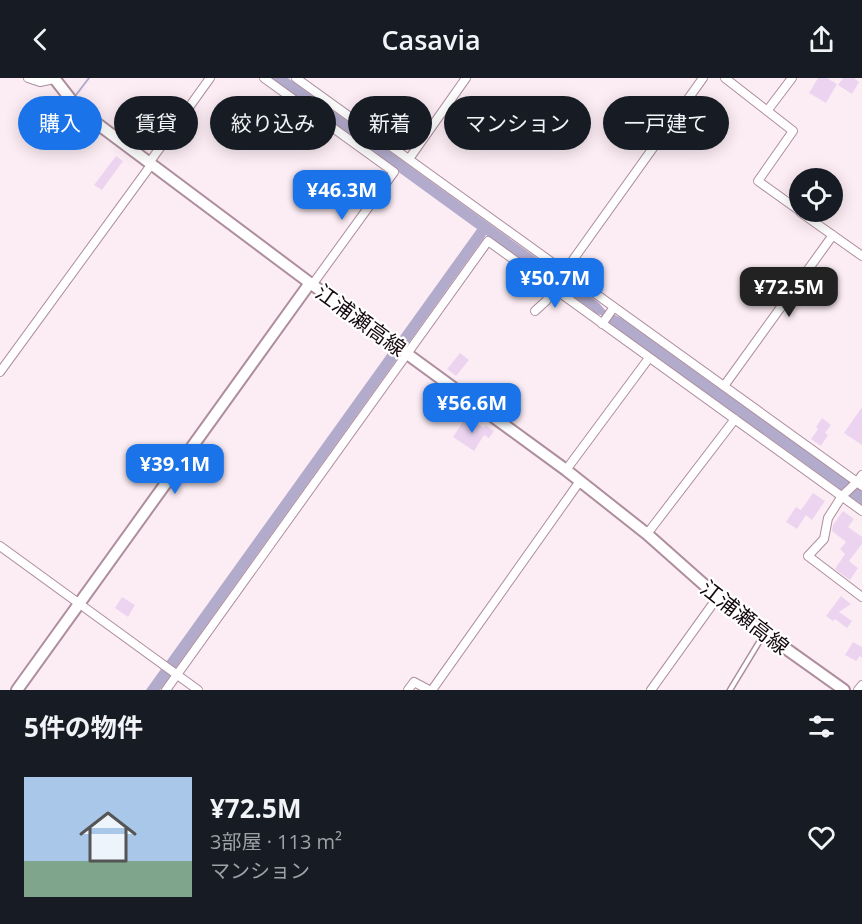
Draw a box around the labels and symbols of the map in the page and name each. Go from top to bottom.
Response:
pin: ¥46.3M [293,170,391,221]
pin: ¥50.7M [506,258,604,309]
pin: ¥72.5M [740,267,838,318]
street label: 江浦瀬高線 [310,278,412,362]
pin: ¥56.6M [423,383,521,434]
pin: ¥39.1M [126,444,224,495]
street label: 江浦瀬高線 [695,574,795,660]

